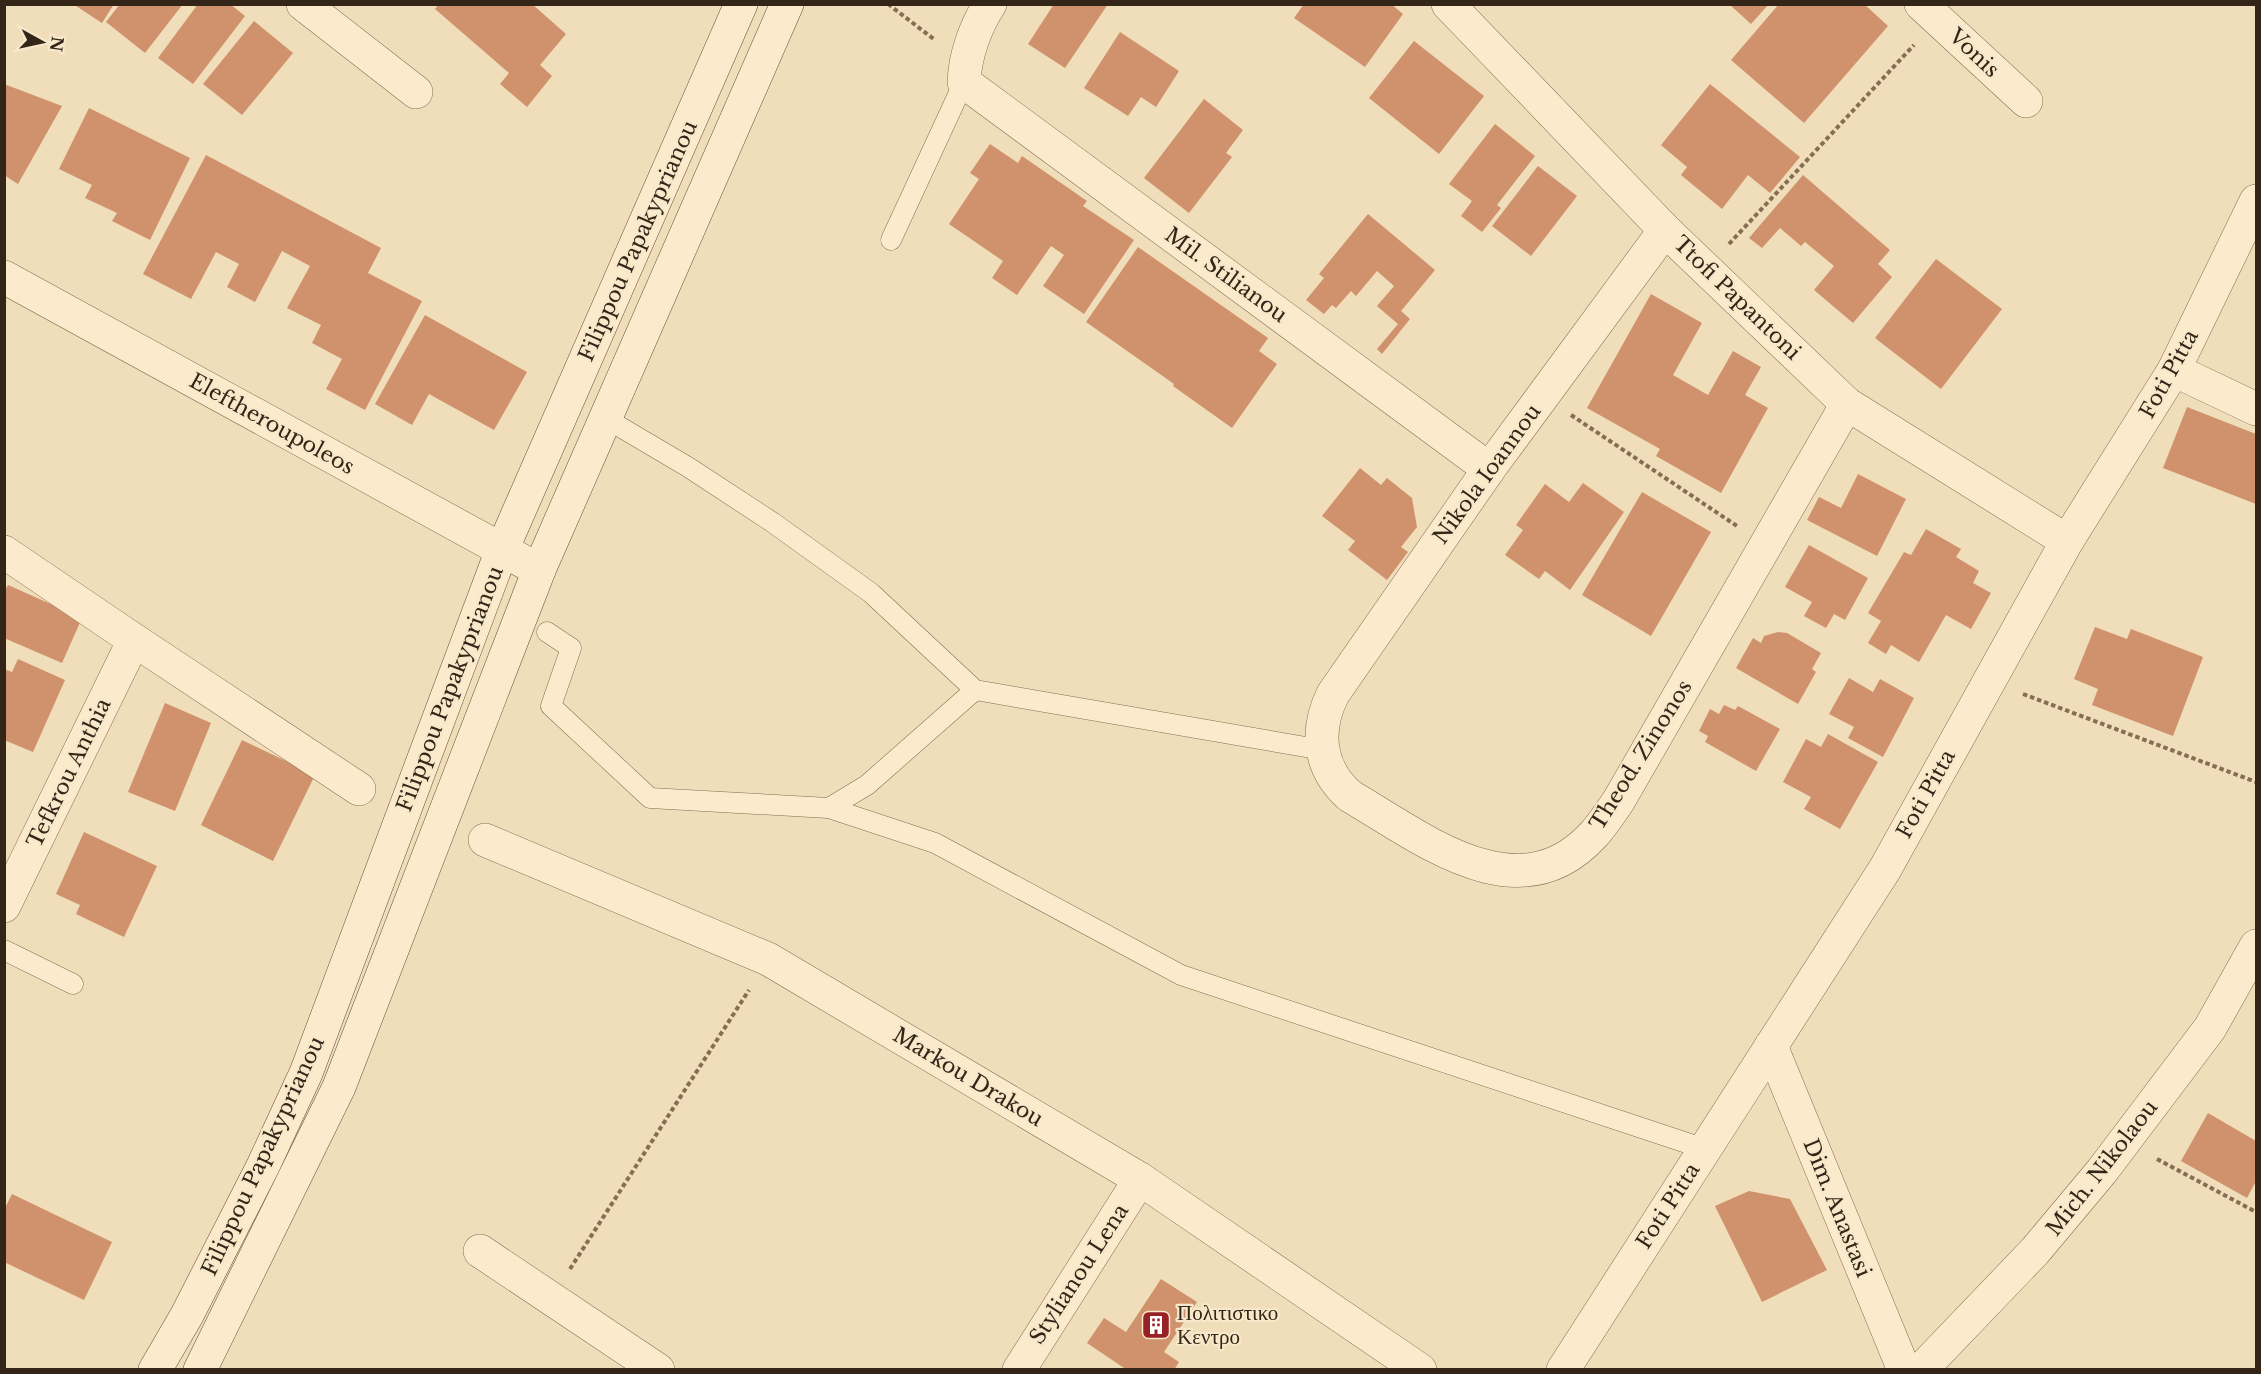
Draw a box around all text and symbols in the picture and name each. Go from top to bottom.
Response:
north arrow [12,12,72,72]
street label: Vonis [1943,22,2005,83]
text: N [46,35,68,53]
street label: Filippou Papakyprianou [573,117,703,365]
street label: Mil. Stilianou [1160,222,1292,328]
street label: Ttofi Papantoni [1668,231,1806,365]
street label: Foti Pitta [2134,325,2204,423]
street label: Eleftheroupoleos [185,368,359,480]
street label: Nikola Ioannou [1428,399,1546,549]
street label: Filippou Papakyprianou [391,563,509,815]
street label: Theod. Zinonos [1584,675,1698,835]
street label: Tefkrou Anthia [22,694,117,852]
street label: Foti Pitta [1891,745,1961,843]
street label: Markou Drakou [888,1022,1048,1132]
street label: Filippou Papakyprianou [196,1032,330,1280]
street label: Mich. Nikolaou [2041,1095,2163,1241]
street label: Dim. Anastasi [1797,1135,1877,1281]
street label: Foti Pitta [1631,1158,1706,1254]
street label: Stylianou Lena [1024,1199,1134,1349]
place label: Πολιτιστικο Κεντρο [1177,1300,1278,1350]
building icon: Πολιτιστικο Κεντρο [1140,1309,1172,1341]

